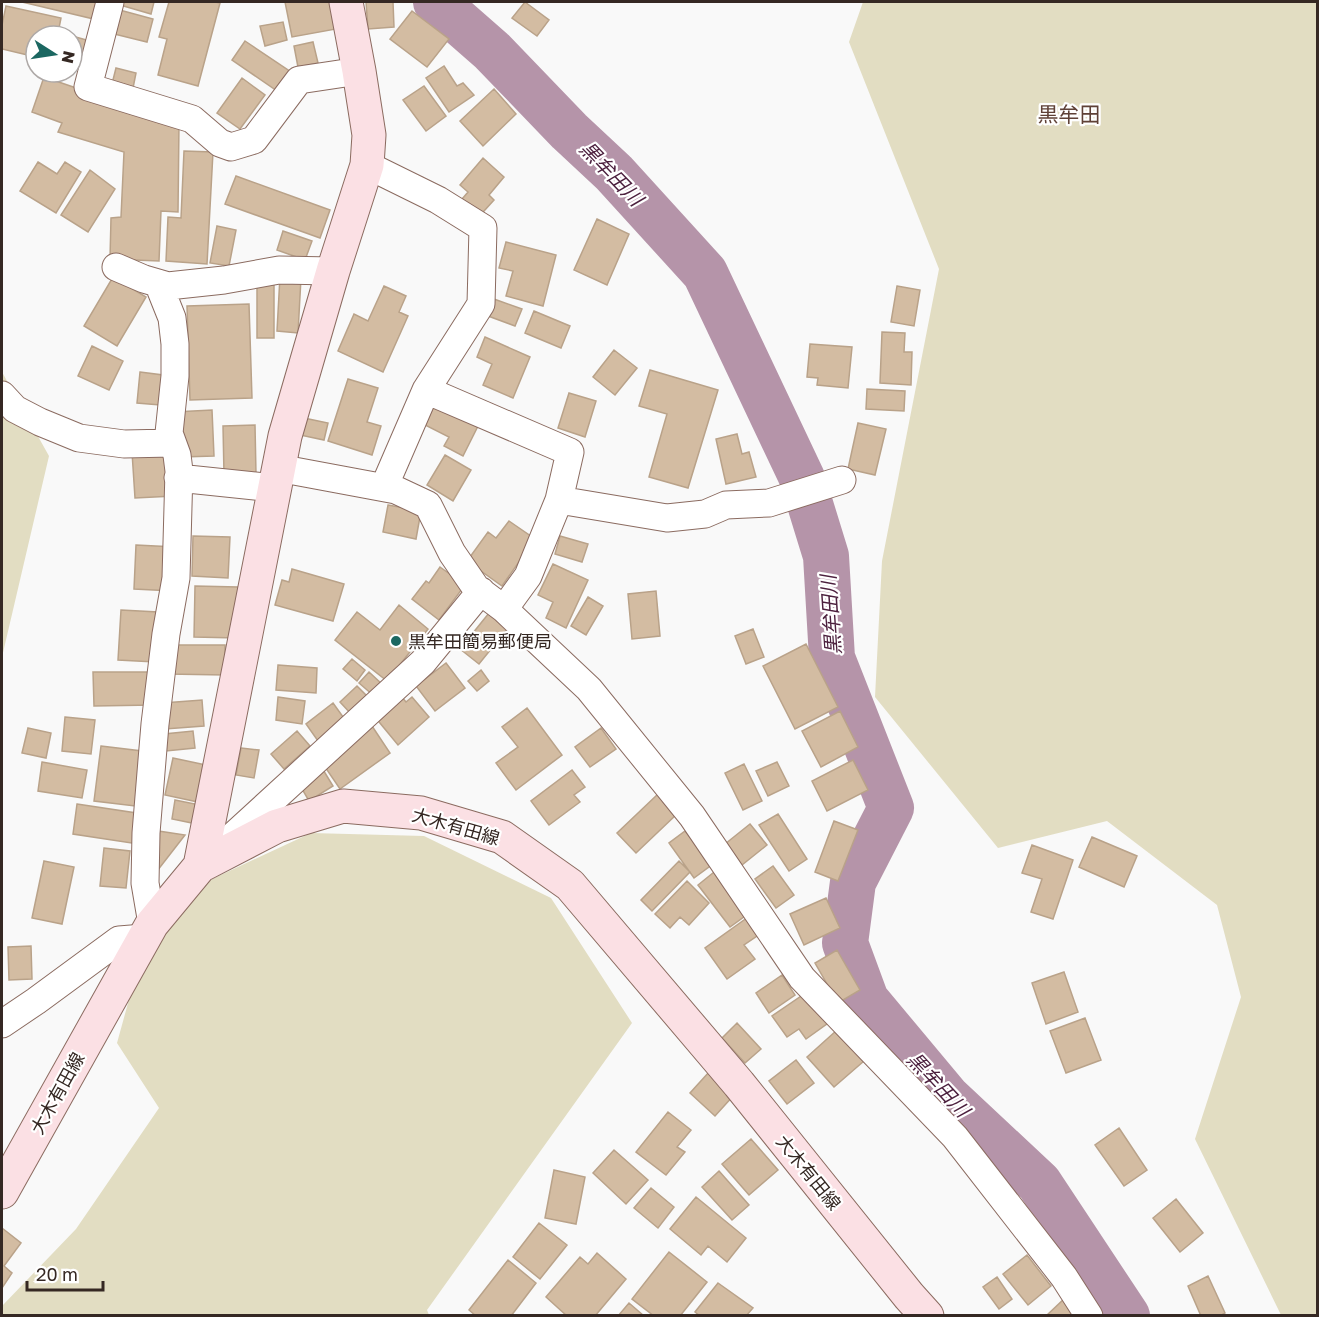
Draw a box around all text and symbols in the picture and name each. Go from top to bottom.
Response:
north arrow [24,24,84,84]
text: N [58,49,80,65]
district label: 黒牟田 [1038,101,1101,127]
water label: 黒牟田川 [576,136,650,212]
water label: 黒牟田川 [815,572,845,656]
place label: 黒牟田簡易郵便局 [408,630,552,652]
marker: 黒牟田簡易郵便局 [389,634,403,648]
street label: 大木有田線 [410,803,502,849]
water label: 黒牟田川 [903,1047,976,1123]
street label: 大木有田線 [26,1048,88,1138]
street label: 大木有田線 [772,1130,846,1214]
scale bar [27,1254,104,1292]
text: 20 m [36,1263,78,1285]

